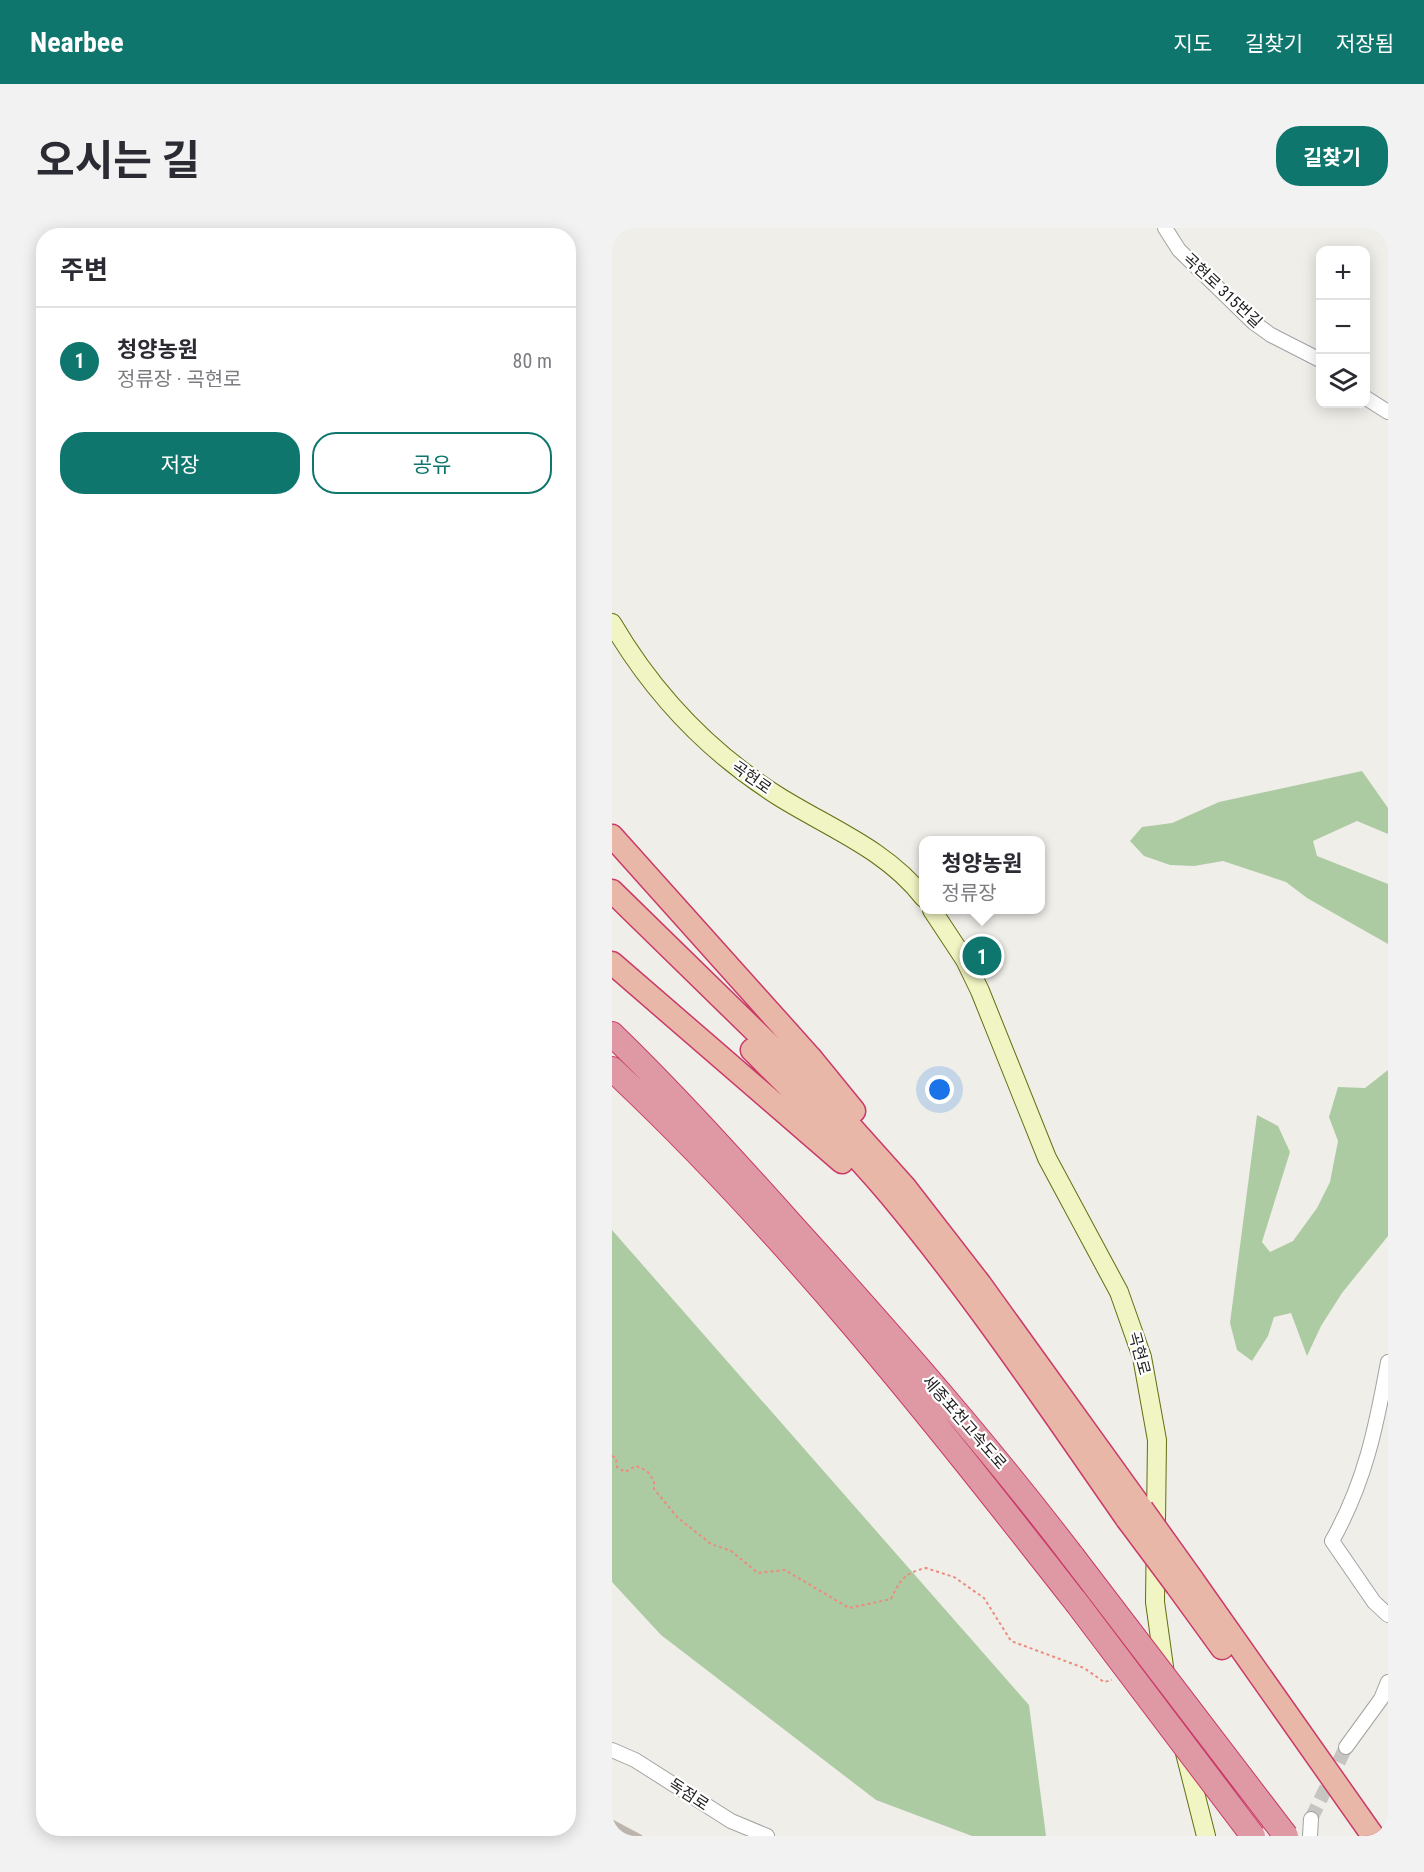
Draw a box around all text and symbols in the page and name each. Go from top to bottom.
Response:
text: Nearbee [30,26,124,59]
text: 지도 [1173,32,1212,56]
text: 길찾기 [1245,32,1303,56]
text: 저장됨 [1336,32,1394,56]
button: 길찾기 [1276,126,1388,186]
text: 오시는 길 [36,136,200,185]
map controls [1316,246,1370,408]
button: + [1316,246,1370,300]
street label: 곡현로 315번길 [1179,249,1266,332]
text: 주변 [60,255,108,285]
button: − [1316,300,1370,354]
text: 청양농원 [117,337,198,362]
text: 1 [74,349,85,373]
text: 80 m [513,349,552,373]
button: layers [1316,354,1370,408]
text: 정류장 · 곡현로 [117,367,241,391]
button: 저장 [60,432,300,494]
button: 공유 [312,432,552,494]
street label: 곡현로 [728,757,775,798]
popup [919,836,1045,914]
text: 청양농원 [942,851,1022,876]
text: 정류장 [942,881,997,905]
pin: 1 [962,934,1001,978]
your location [925,1075,954,1104]
street label: 곡현로 [1125,1329,1154,1377]
street label: 세종포천고속도로 [919,1372,1011,1473]
street label: 독점로 [665,1774,713,1815]

